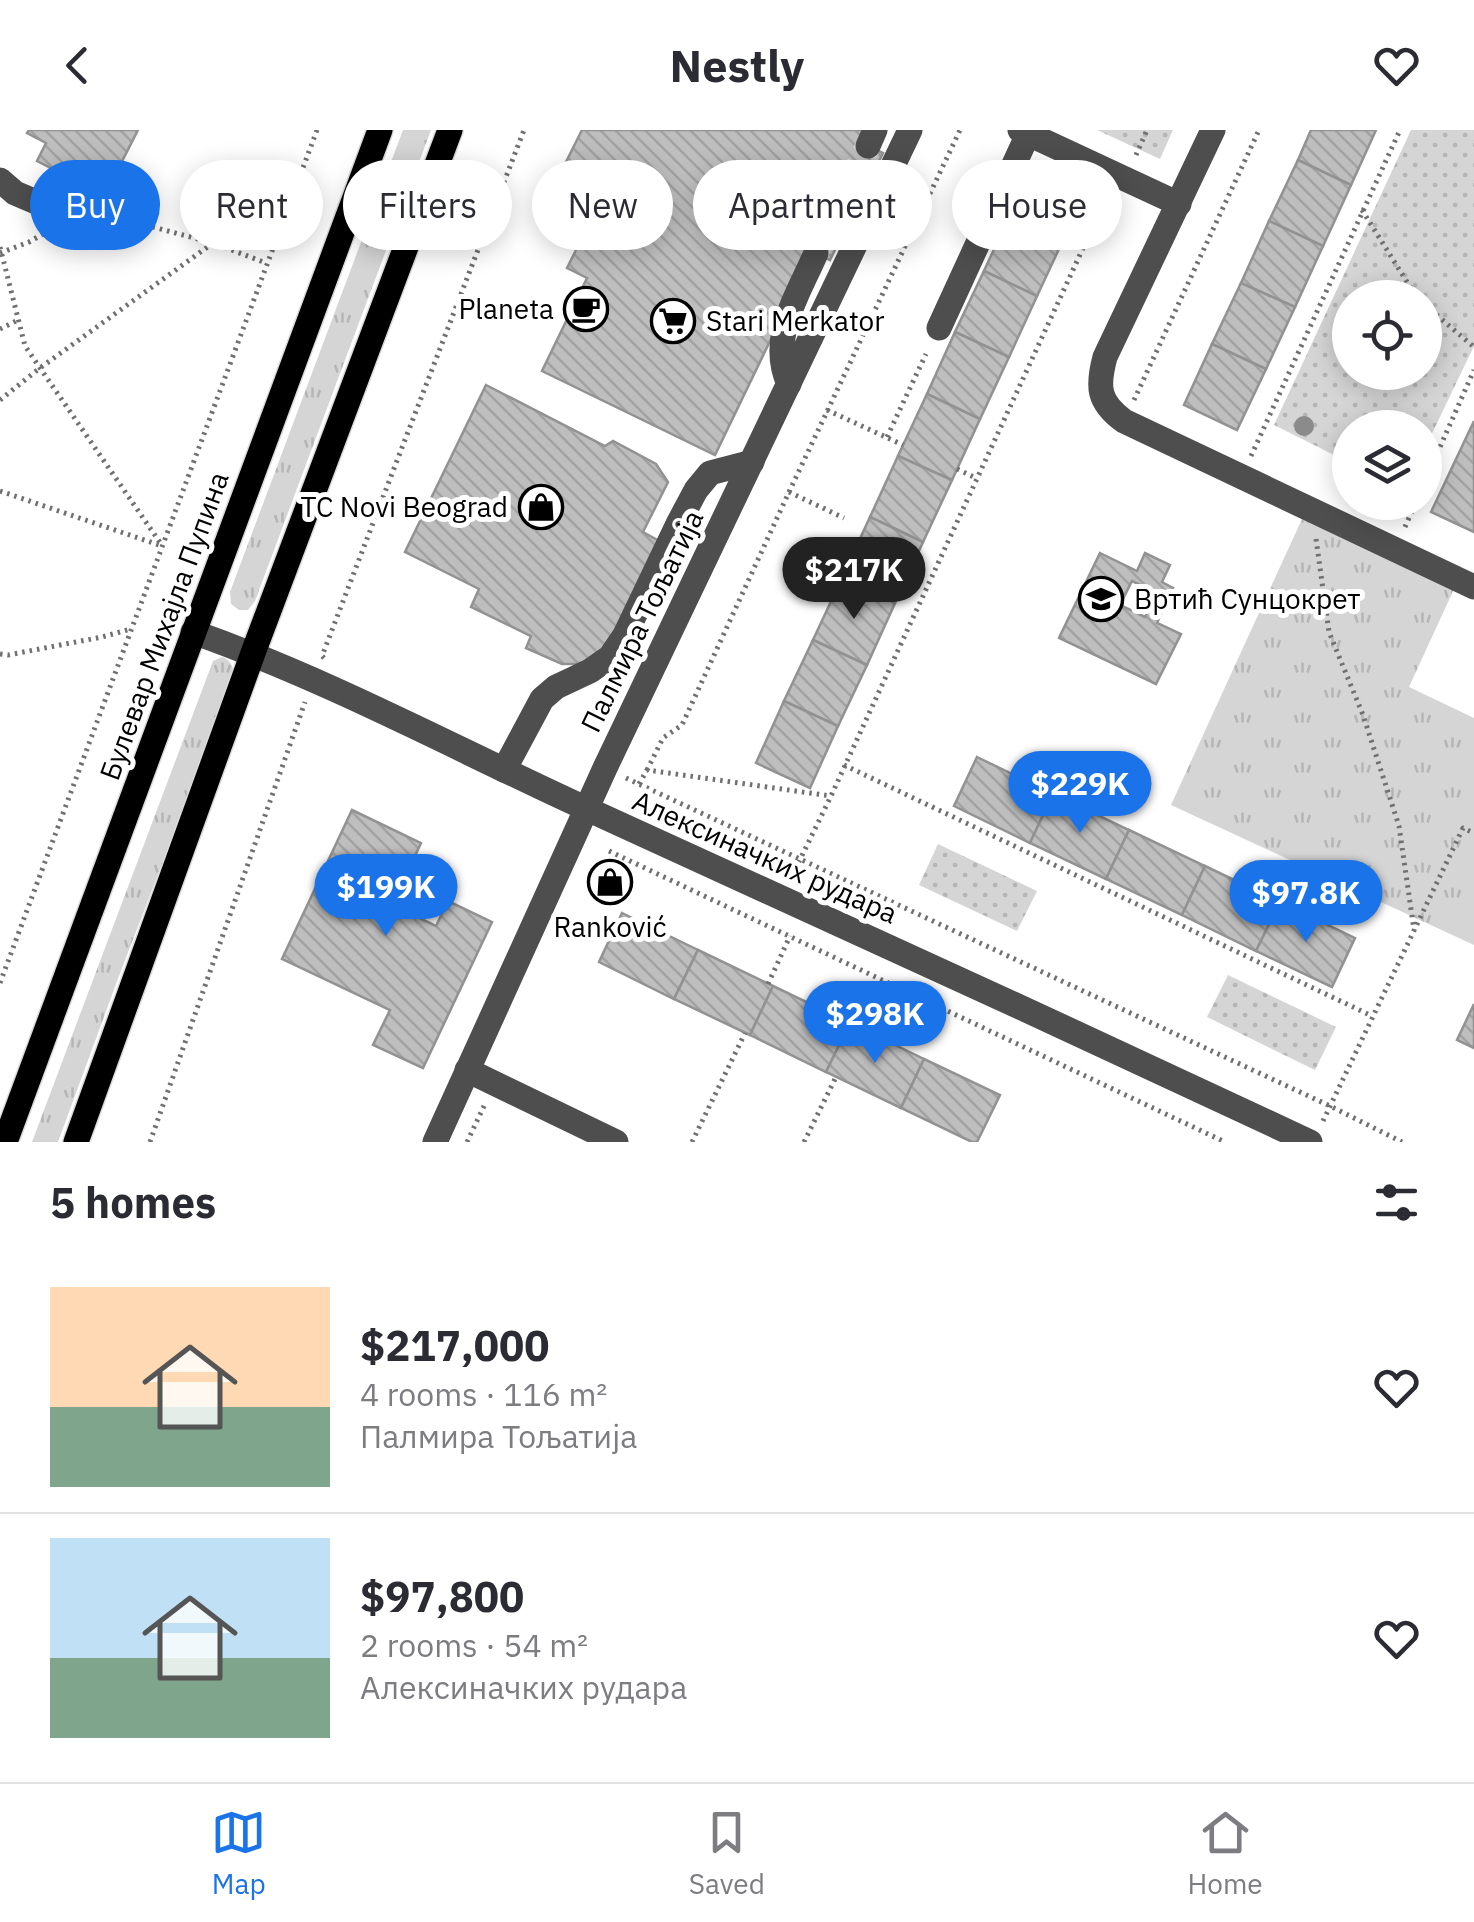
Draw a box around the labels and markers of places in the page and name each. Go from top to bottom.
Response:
cafe icon: Planeta [563,286,609,332]
place label: Planeta [458,290,554,327]
supermarket icon: Stari Merkator [650,298,696,344]
place label: Stari Merkator [706,302,885,339]
shop icon: TC Novi Beograd [518,484,564,530]
place label: TC Novi Beograd [300,488,508,525]
pin: $217K [784,537,924,622]
school or university icon: Вртић Сунцокрет [1078,576,1124,622]
place label: Вртић Сунцокрет [1134,580,1361,617]
pin: $229K [1010,751,1150,836]
pin: $199K [316,854,456,939]
shop icon: Ranković [587,859,633,905]
pin: $97.8K [1225,860,1387,945]
place label: Ranković [553,908,667,945]
pin: $298K [805,981,945,1066]

